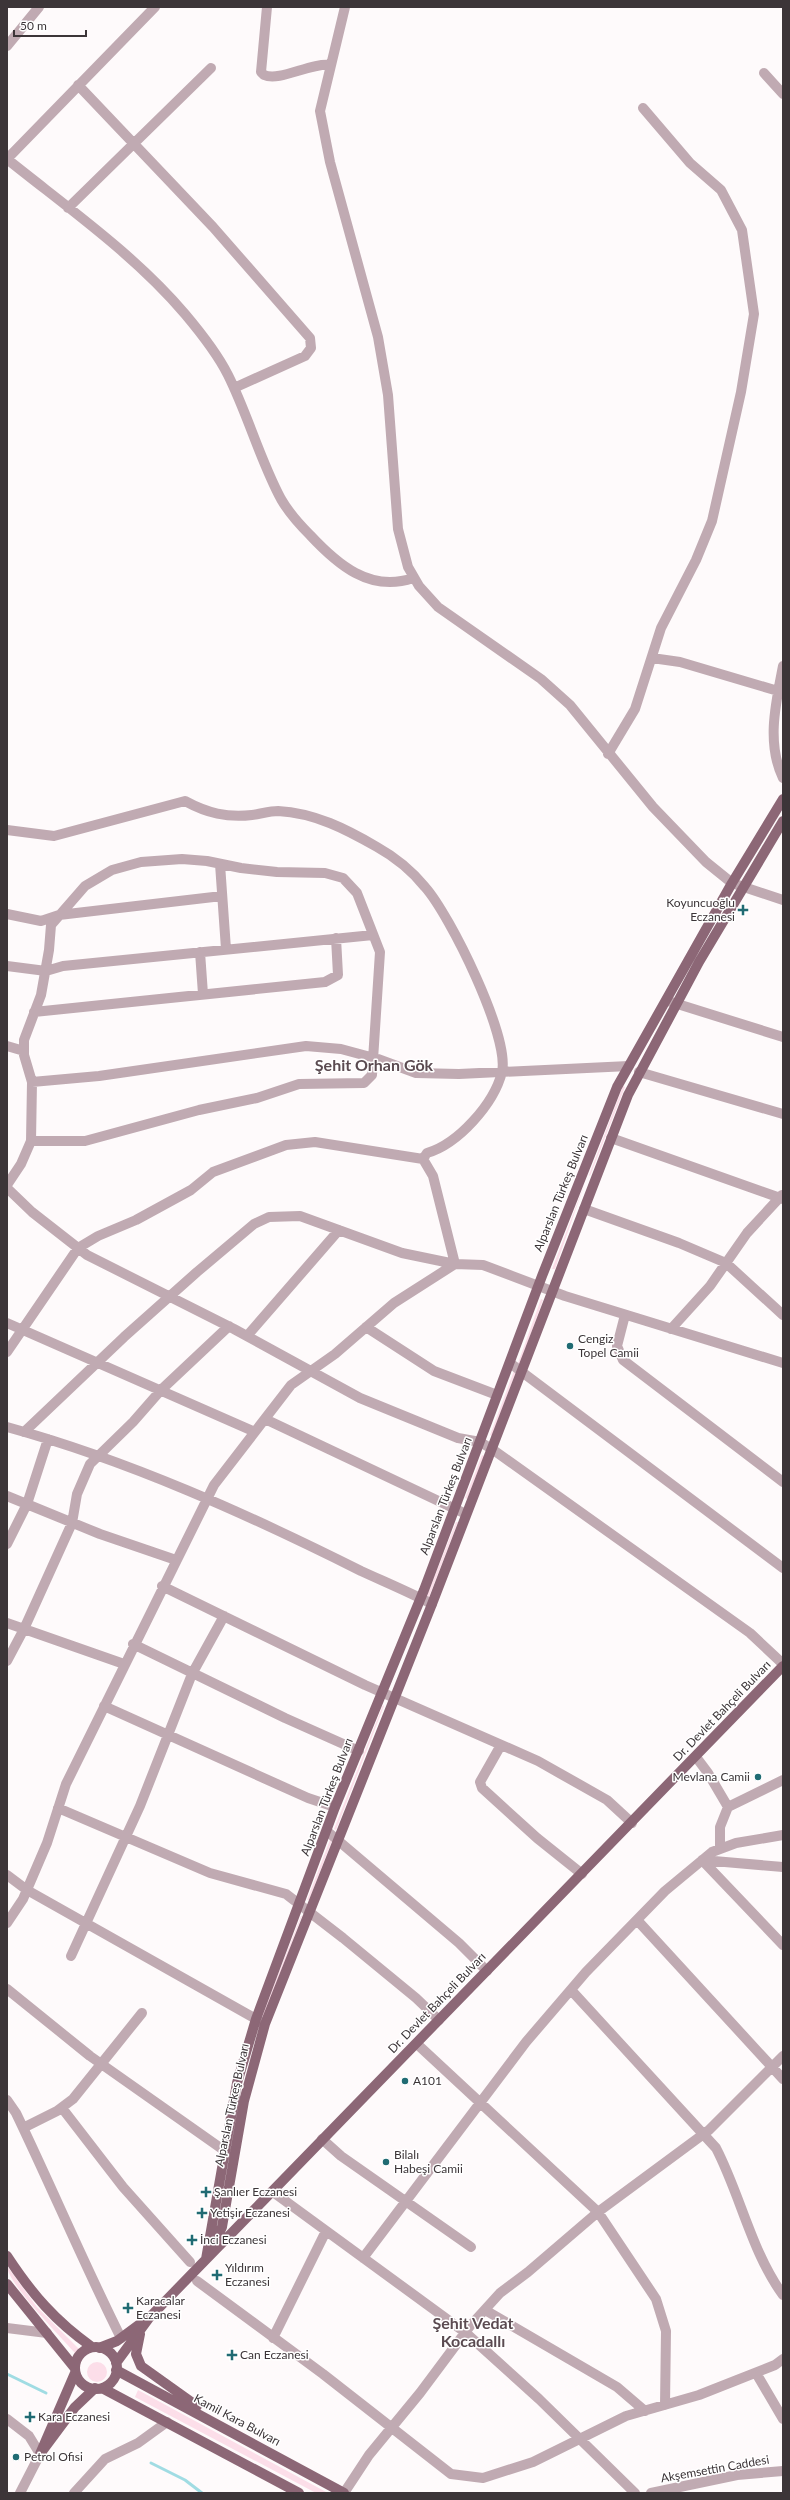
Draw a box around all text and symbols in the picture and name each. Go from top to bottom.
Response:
scale bar [14,12,86,38]
text: 50 m [20,18,47,33]
place label: Koyuncuoğlu Eczanesi [666,895,735,924]
marker: Koyuncuoğlu Eczanesi [738,905,748,915]
district label: Şehit Orhan Gök [315,1055,434,1074]
street label: Alparslan Türkeş Bulvarı [530,1132,591,1254]
place label: Cengiz Topel Camii [578,1331,639,1360]
marker: Cengiz Topel Camii [565,1341,575,1351]
street label: Alparslan Türkeş Bulvarı [416,1435,475,1557]
street label: Dr. Devlet Bahçeli Bulvarı [670,1657,774,1764]
street label: Alparslan Türkeş Bulvarı [297,1736,356,1858]
place label: Mevlana Camii [673,1769,750,1784]
marker: Mevlana Camii [753,1772,763,1782]
street label: Dr. Devlet Bahçeli Bulvarı [385,1949,489,2056]
street label: Alparslan Türkeş Bulvarı [211,2042,252,2168]
place label: A101 [413,2073,442,2088]
marker: A101 [400,2076,410,2086]
place label: Bilalı Habeşi Camii [394,2147,463,2176]
marker: Bilalı Habeşi Camii [381,2157,391,2167]
place label: Şanlıer Eczanesi [214,2184,297,2199]
marker: Şanlıer Eczanesi [201,2187,211,2197]
place label: Yetişir Eczanesi [210,2205,290,2220]
marker: Yetişir Eczanesi [197,2208,207,2218]
place label: İnci Eczanesi [200,2232,267,2247]
marker: İnci Eczanesi [187,2235,197,2245]
place label: Yıldırım Eczanesi [225,2260,270,2289]
marker: Yıldırım Eczanesi [212,2270,222,2280]
place label: Karacalar Eczanesi [136,2293,186,2322]
marker: Karacalar Eczanesi [123,2303,133,2313]
district label: Şehit Vedat Kocadallı [432,2313,514,2350]
place label: Can Eczanesi [240,2347,309,2362]
marker: Can Eczanesi [227,2350,237,2360]
street label: Kamil Kara Bulvarı [191,2390,283,2449]
place label: Kara Eczanesi [38,2409,110,2424]
marker: Kara Eczanesi [25,2412,35,2422]
place label: Petrol Ofisi [24,2449,83,2464]
marker: Petrol Ofisi [11,2452,21,2462]
street label: Akşemsettin Caddesi [660,2452,770,2485]

